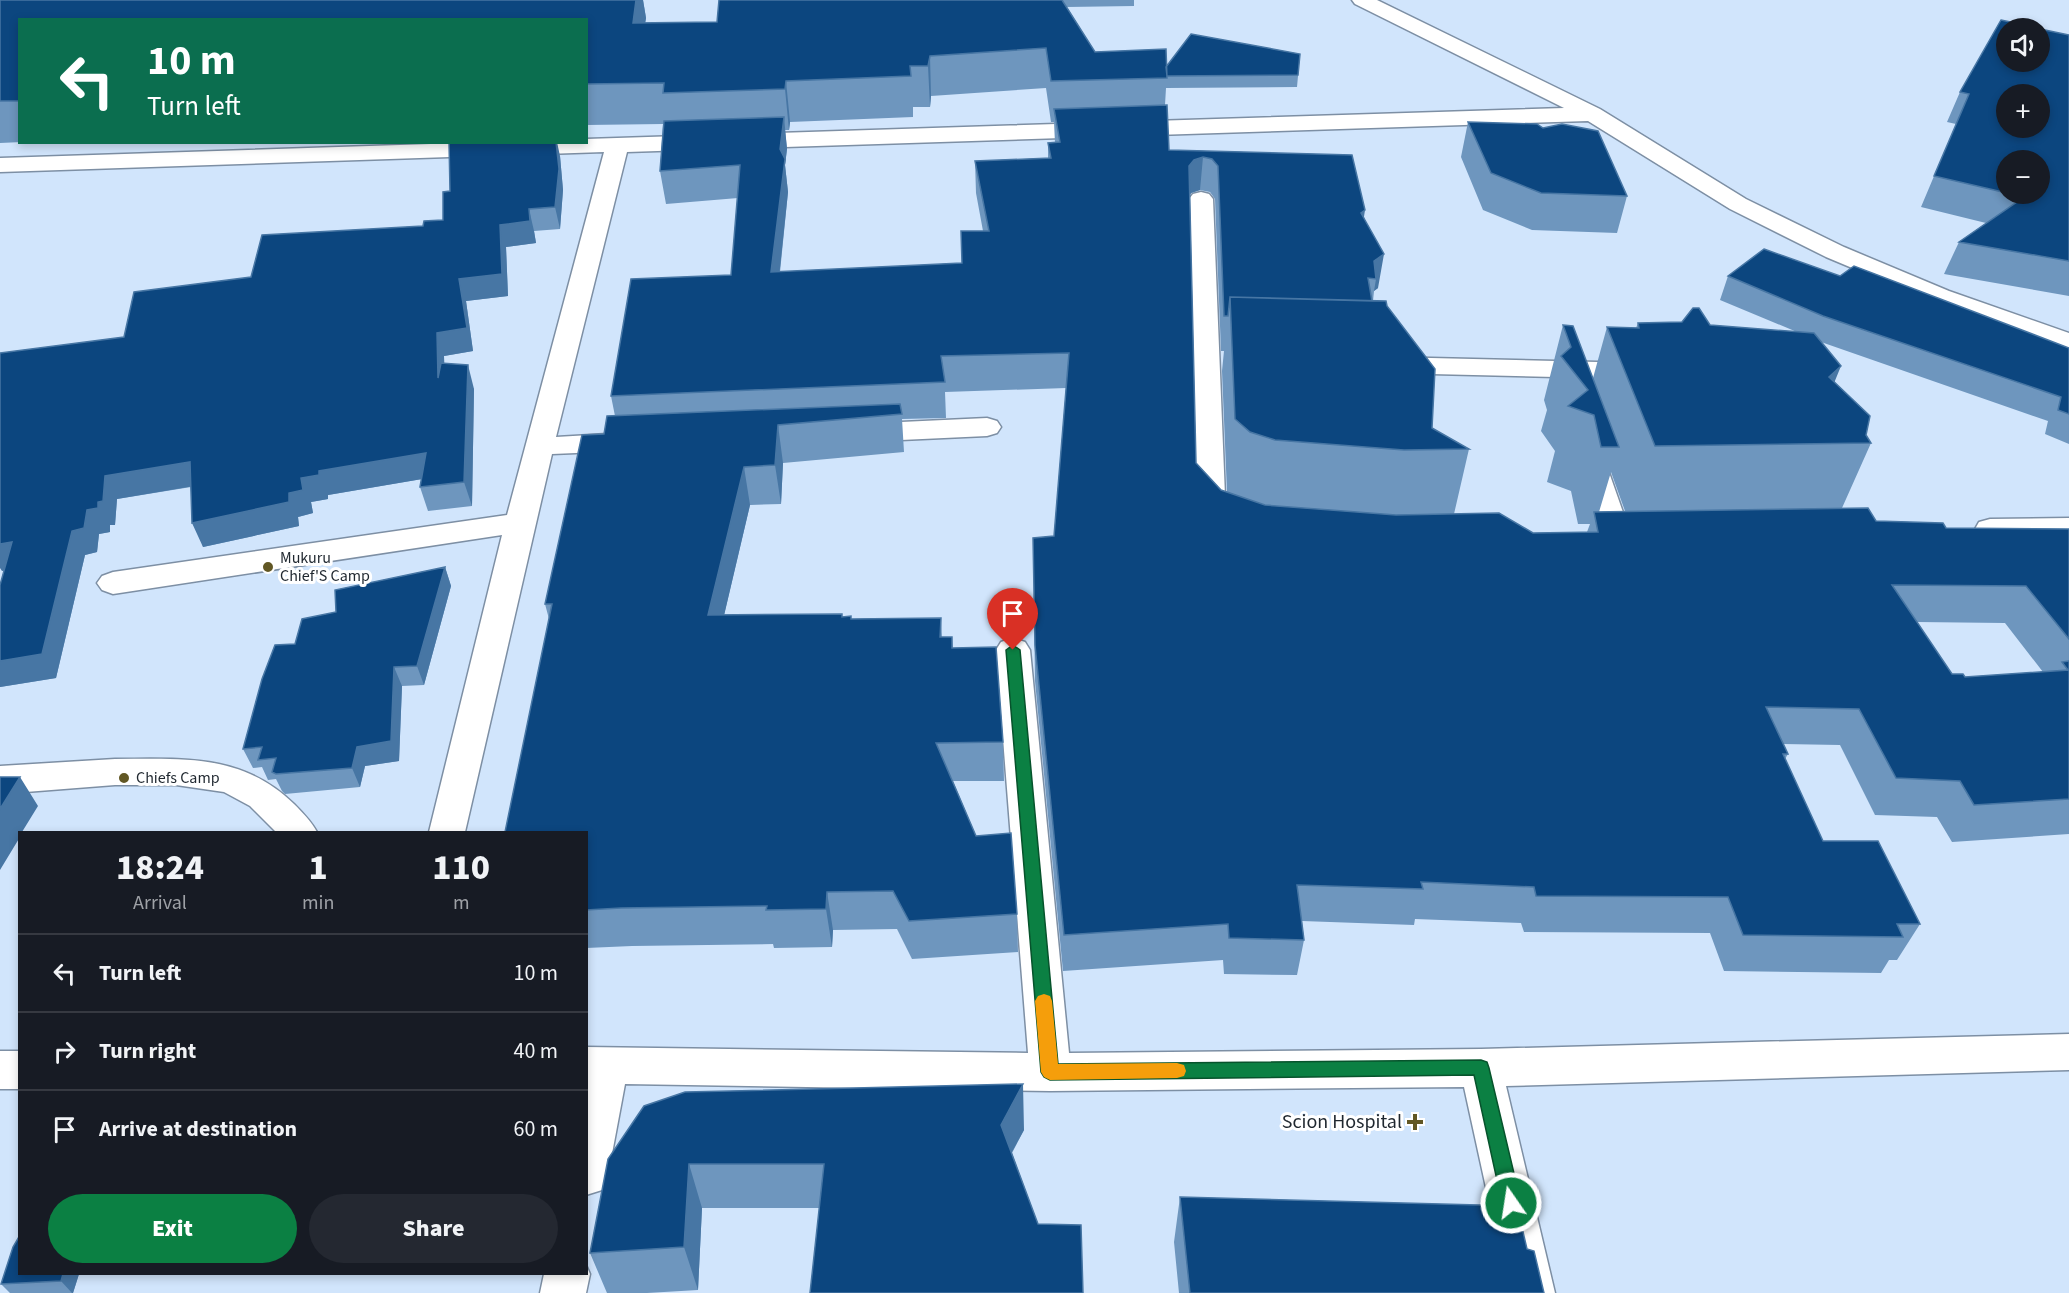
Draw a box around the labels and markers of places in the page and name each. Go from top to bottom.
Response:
place label: Mukuru Chief'S Camp [280,547,370,587]
marker: Mukuru Chief'S Camp [261,560,275,574]
pin [987,588,1038,650]
place label: Chiefs Camp [136,767,220,789]
marker: Chiefs Camp [117,771,131,785]
place label: Scion Hospital [1282,1108,1402,1136]
marker: Scion Hospital [1406,1113,1424,1131]

